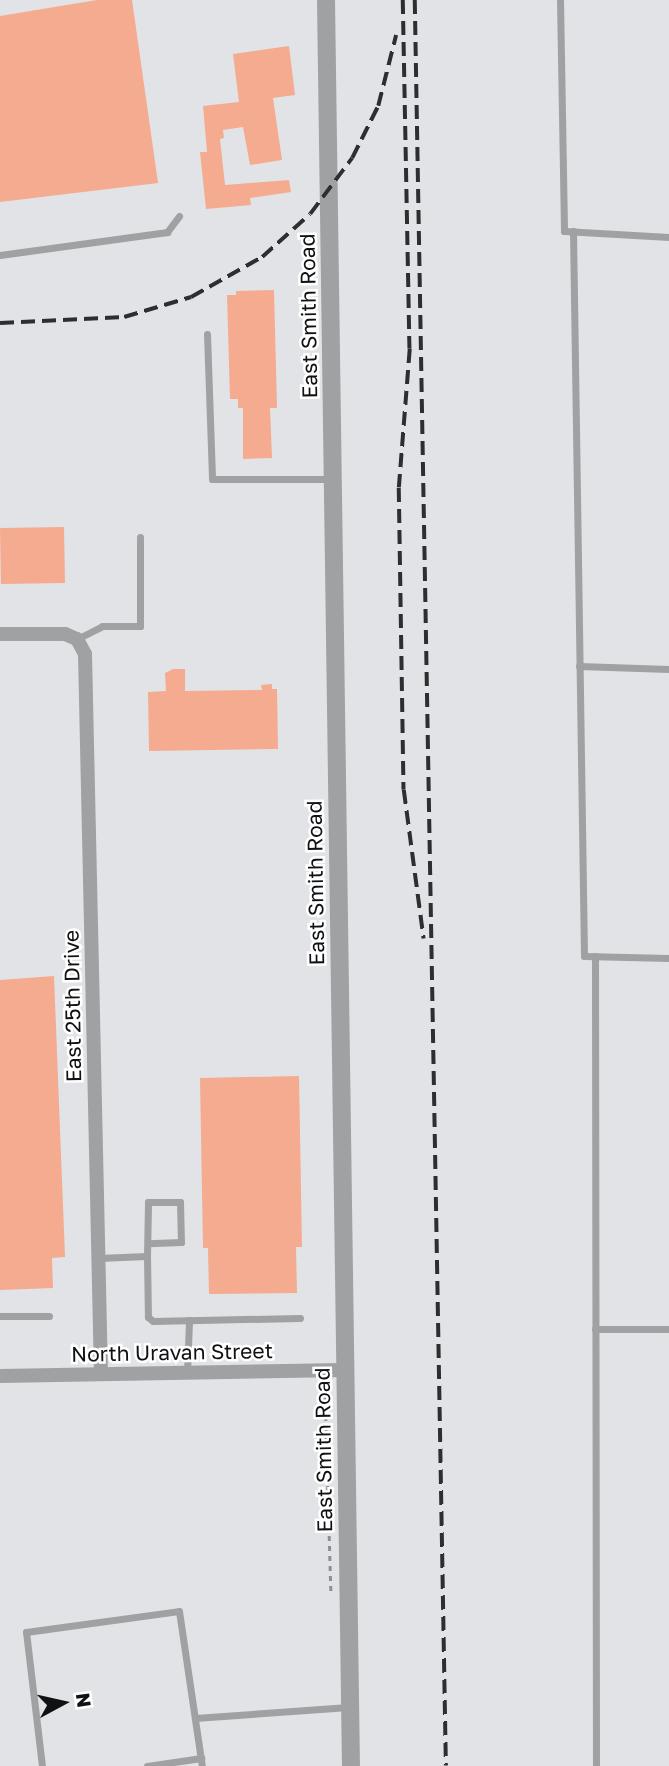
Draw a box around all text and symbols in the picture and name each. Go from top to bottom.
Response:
street label: East Smith Road [294,233,322,399]
street label: East Smith Road [301,800,329,966]
street label: East 25th Drive [58,930,86,1082]
street label: North Uravan Street [71,1338,273,1366]
street label: East Smith Road [309,1367,337,1533]
north arrow [28,1668,98,1738]
text: N [72,1691,97,1709]

